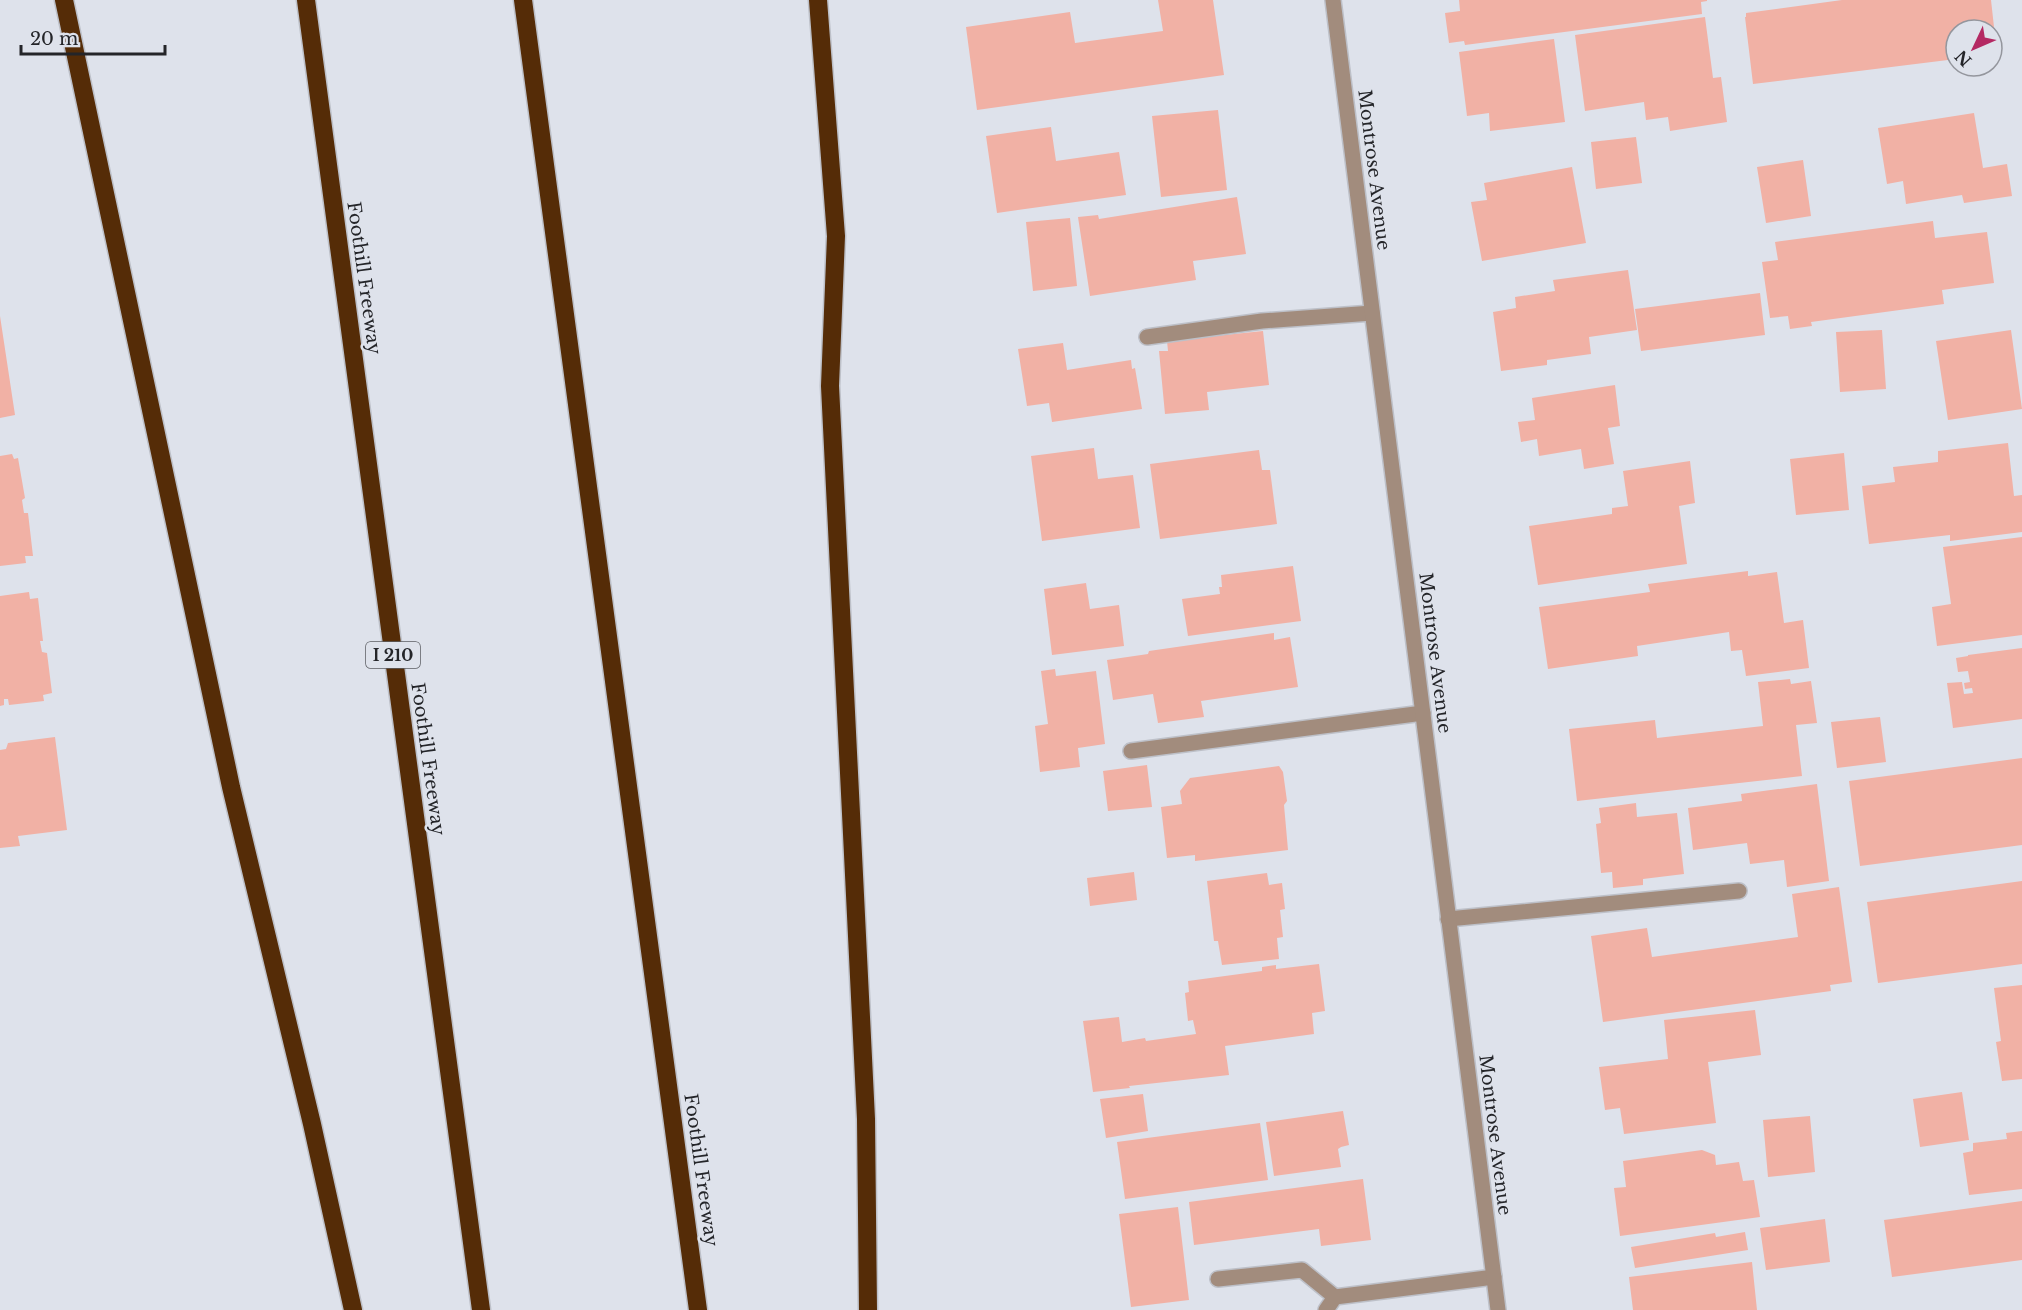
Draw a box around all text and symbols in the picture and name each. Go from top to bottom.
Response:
scale bar [21,18,165,56]
north arrow [1944,18,2004,78]
text: 20 m [30,28,78,50]
text: N [1951,46,1976,71]
street label: Montrose Avenue [1353,88,1395,252]
street label: Foothill Freeway [342,200,386,356]
street label: Montrose Avenue [1414,571,1456,735]
road number: I 210 [366,642,420,668]
street label: Foothill Freeway [406,681,450,837]
street label: Montrose Avenue [1474,1053,1516,1217]
street label: Foothill Freeway [679,1092,723,1248]

